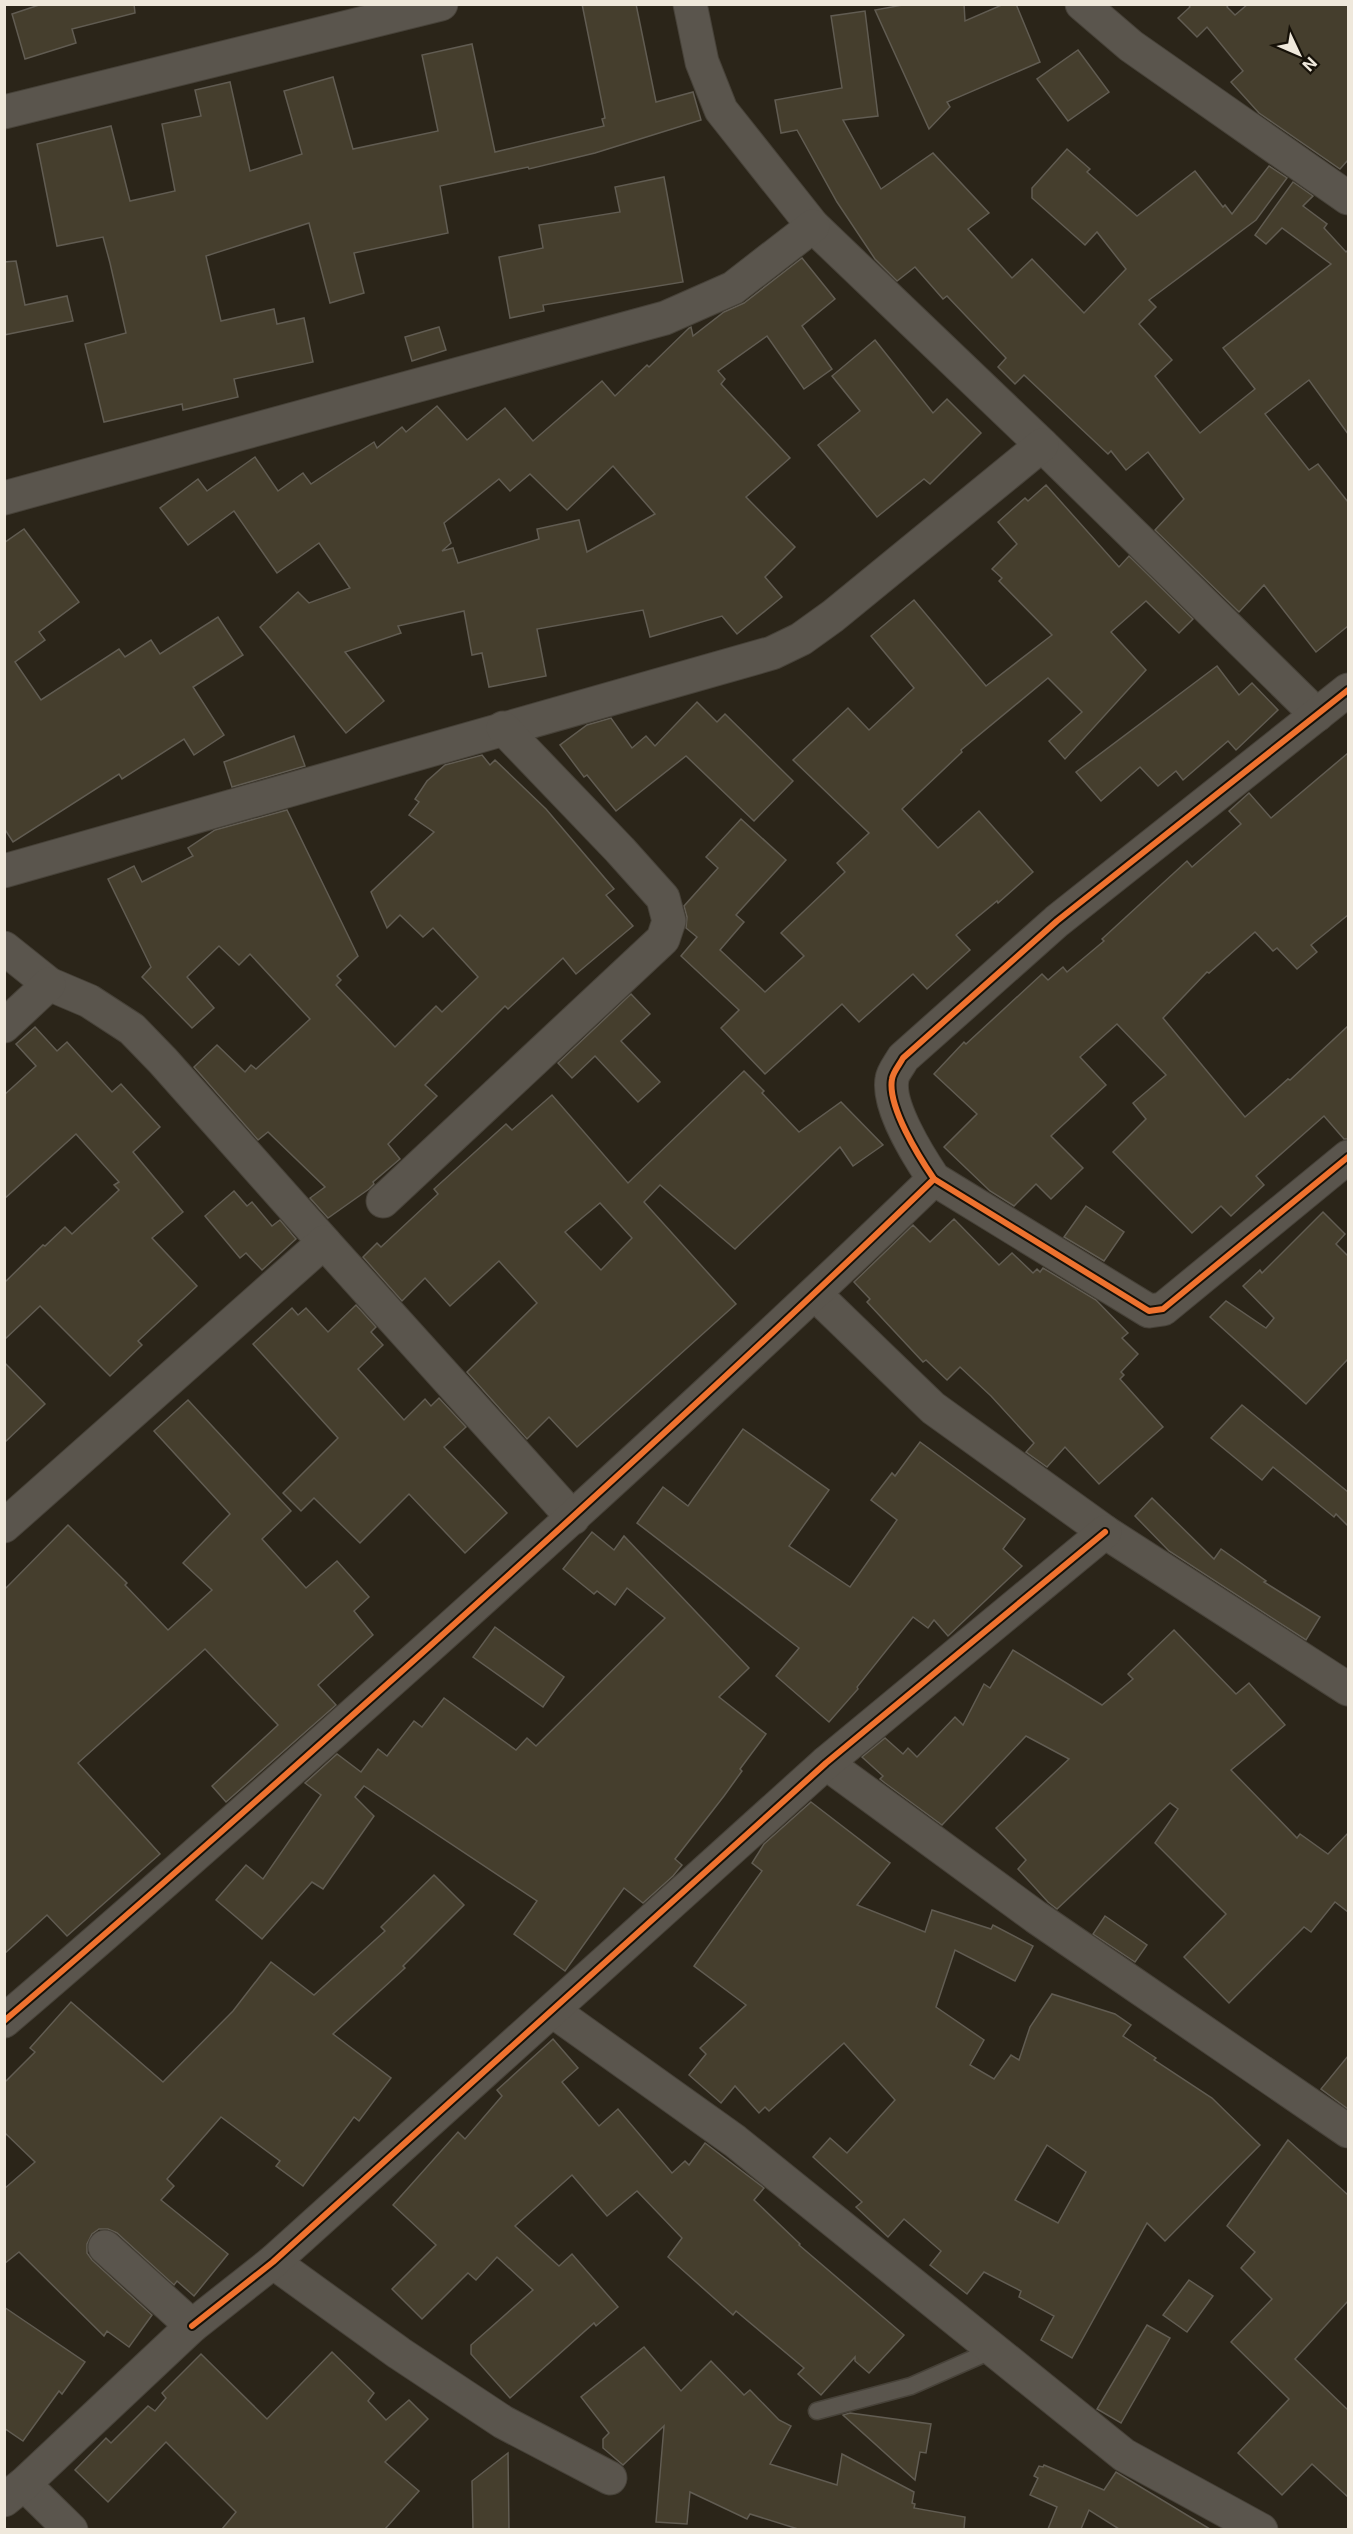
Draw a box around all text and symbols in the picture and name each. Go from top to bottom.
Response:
north arrow [1269,24,1329,84]
text: N [1298,53,1321,76]

